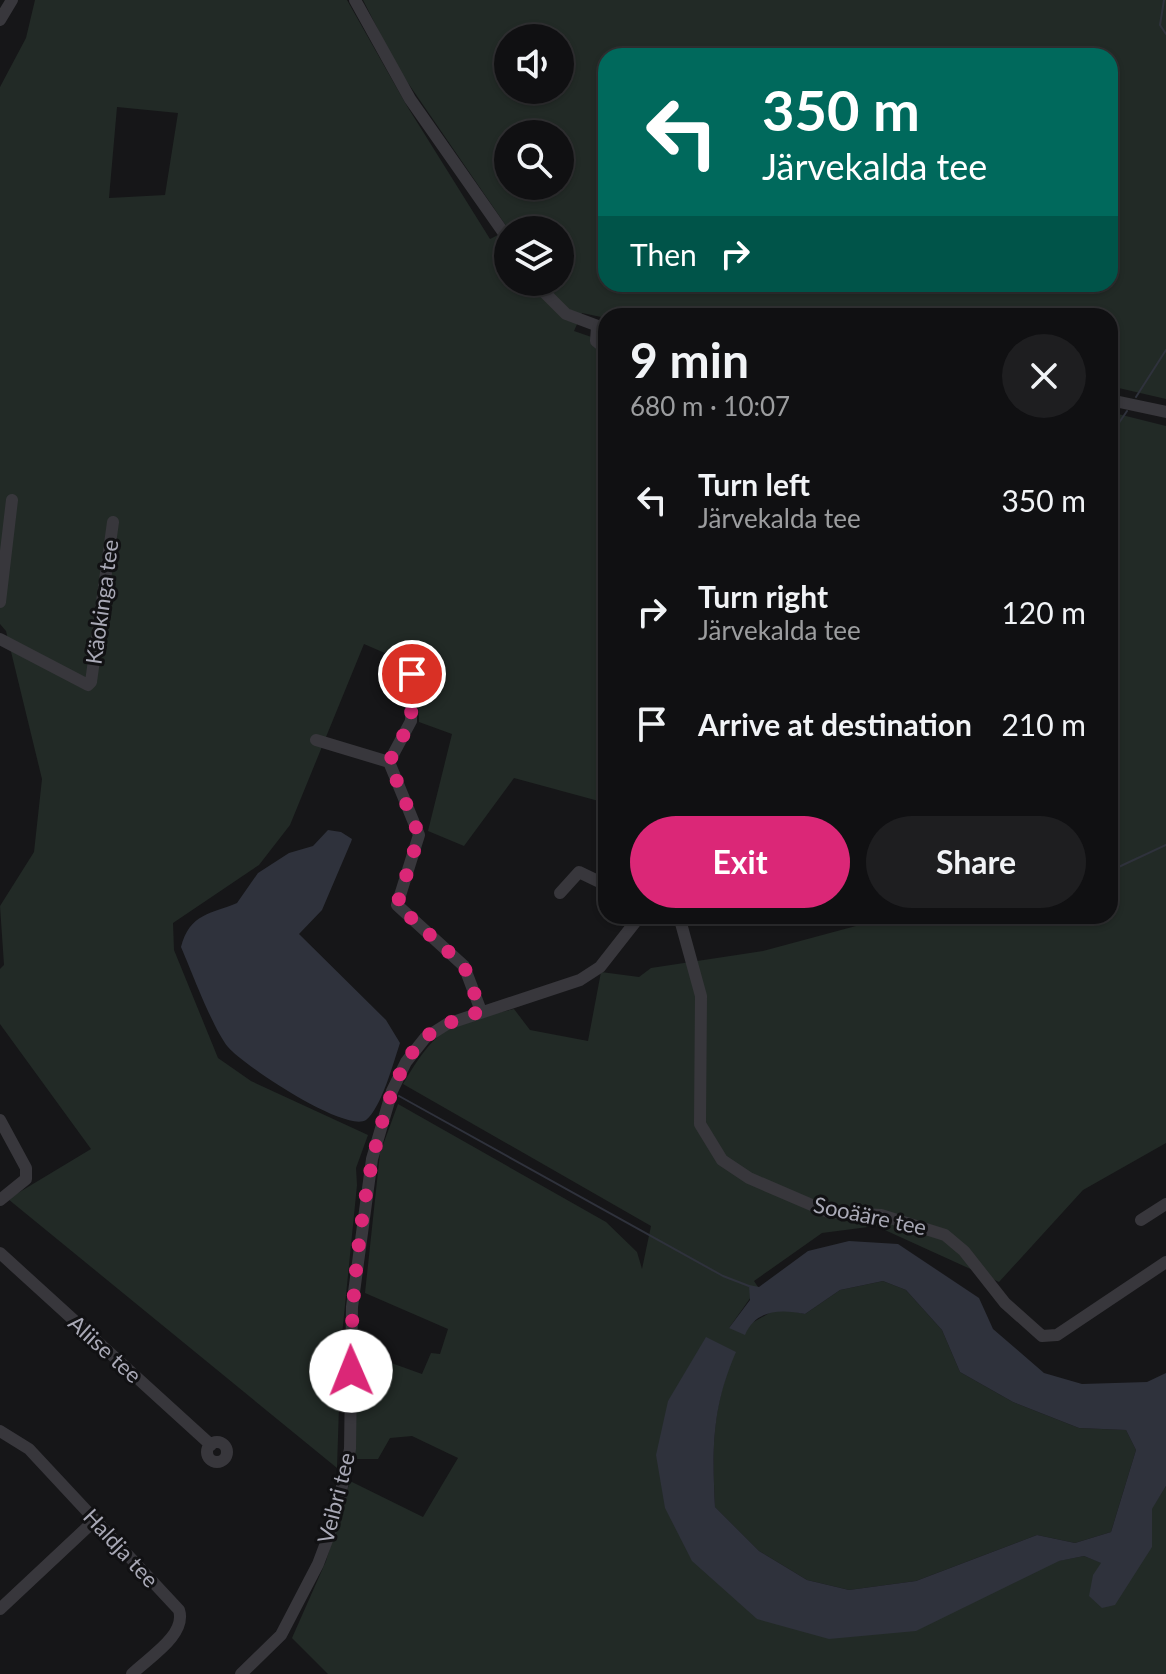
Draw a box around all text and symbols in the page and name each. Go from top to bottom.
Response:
map controls [494,24,574,296]
button: sound [494,24,574,104]
text: 350 m [762,76,920,143]
icon: left [630,80,734,184]
button: search [494,120,574,200]
text: Järvekalda tee [762,144,987,188]
button: layers [494,216,574,296]
icon: right [713,232,757,276]
text: Then [630,236,697,272]
text: 9 min [630,331,749,388]
button: close [1002,334,1086,418]
text: 680 m · 10:07 [630,390,790,422]
text: Turn left [698,466,810,502]
icon: left [630,478,674,522]
text: 350 m [1001,482,1086,518]
text: Järvekalda tee [698,502,861,534]
street label: Käokinga tee [79,538,124,666]
text: Turn right [698,578,828,614]
icon: right [630,590,674,634]
text: 120 m [1001,594,1086,630]
text: Järvekalda tee [698,614,861,646]
pin [378,640,446,708]
icon: arrive [390,652,434,696]
icon: arrive [630,702,674,746]
text: Arrive at destination [698,706,972,742]
text: 210 m [1001,706,1086,742]
button: Exit [630,816,850,908]
button: Share [866,816,1086,908]
street label: Sooääre tee [811,1190,929,1241]
street label: Aliise tee [63,1309,147,1388]
position arrow [309,1329,393,1413]
street label: Veibri tee [311,1450,360,1546]
street label: Haldja tee [78,1503,165,1593]

